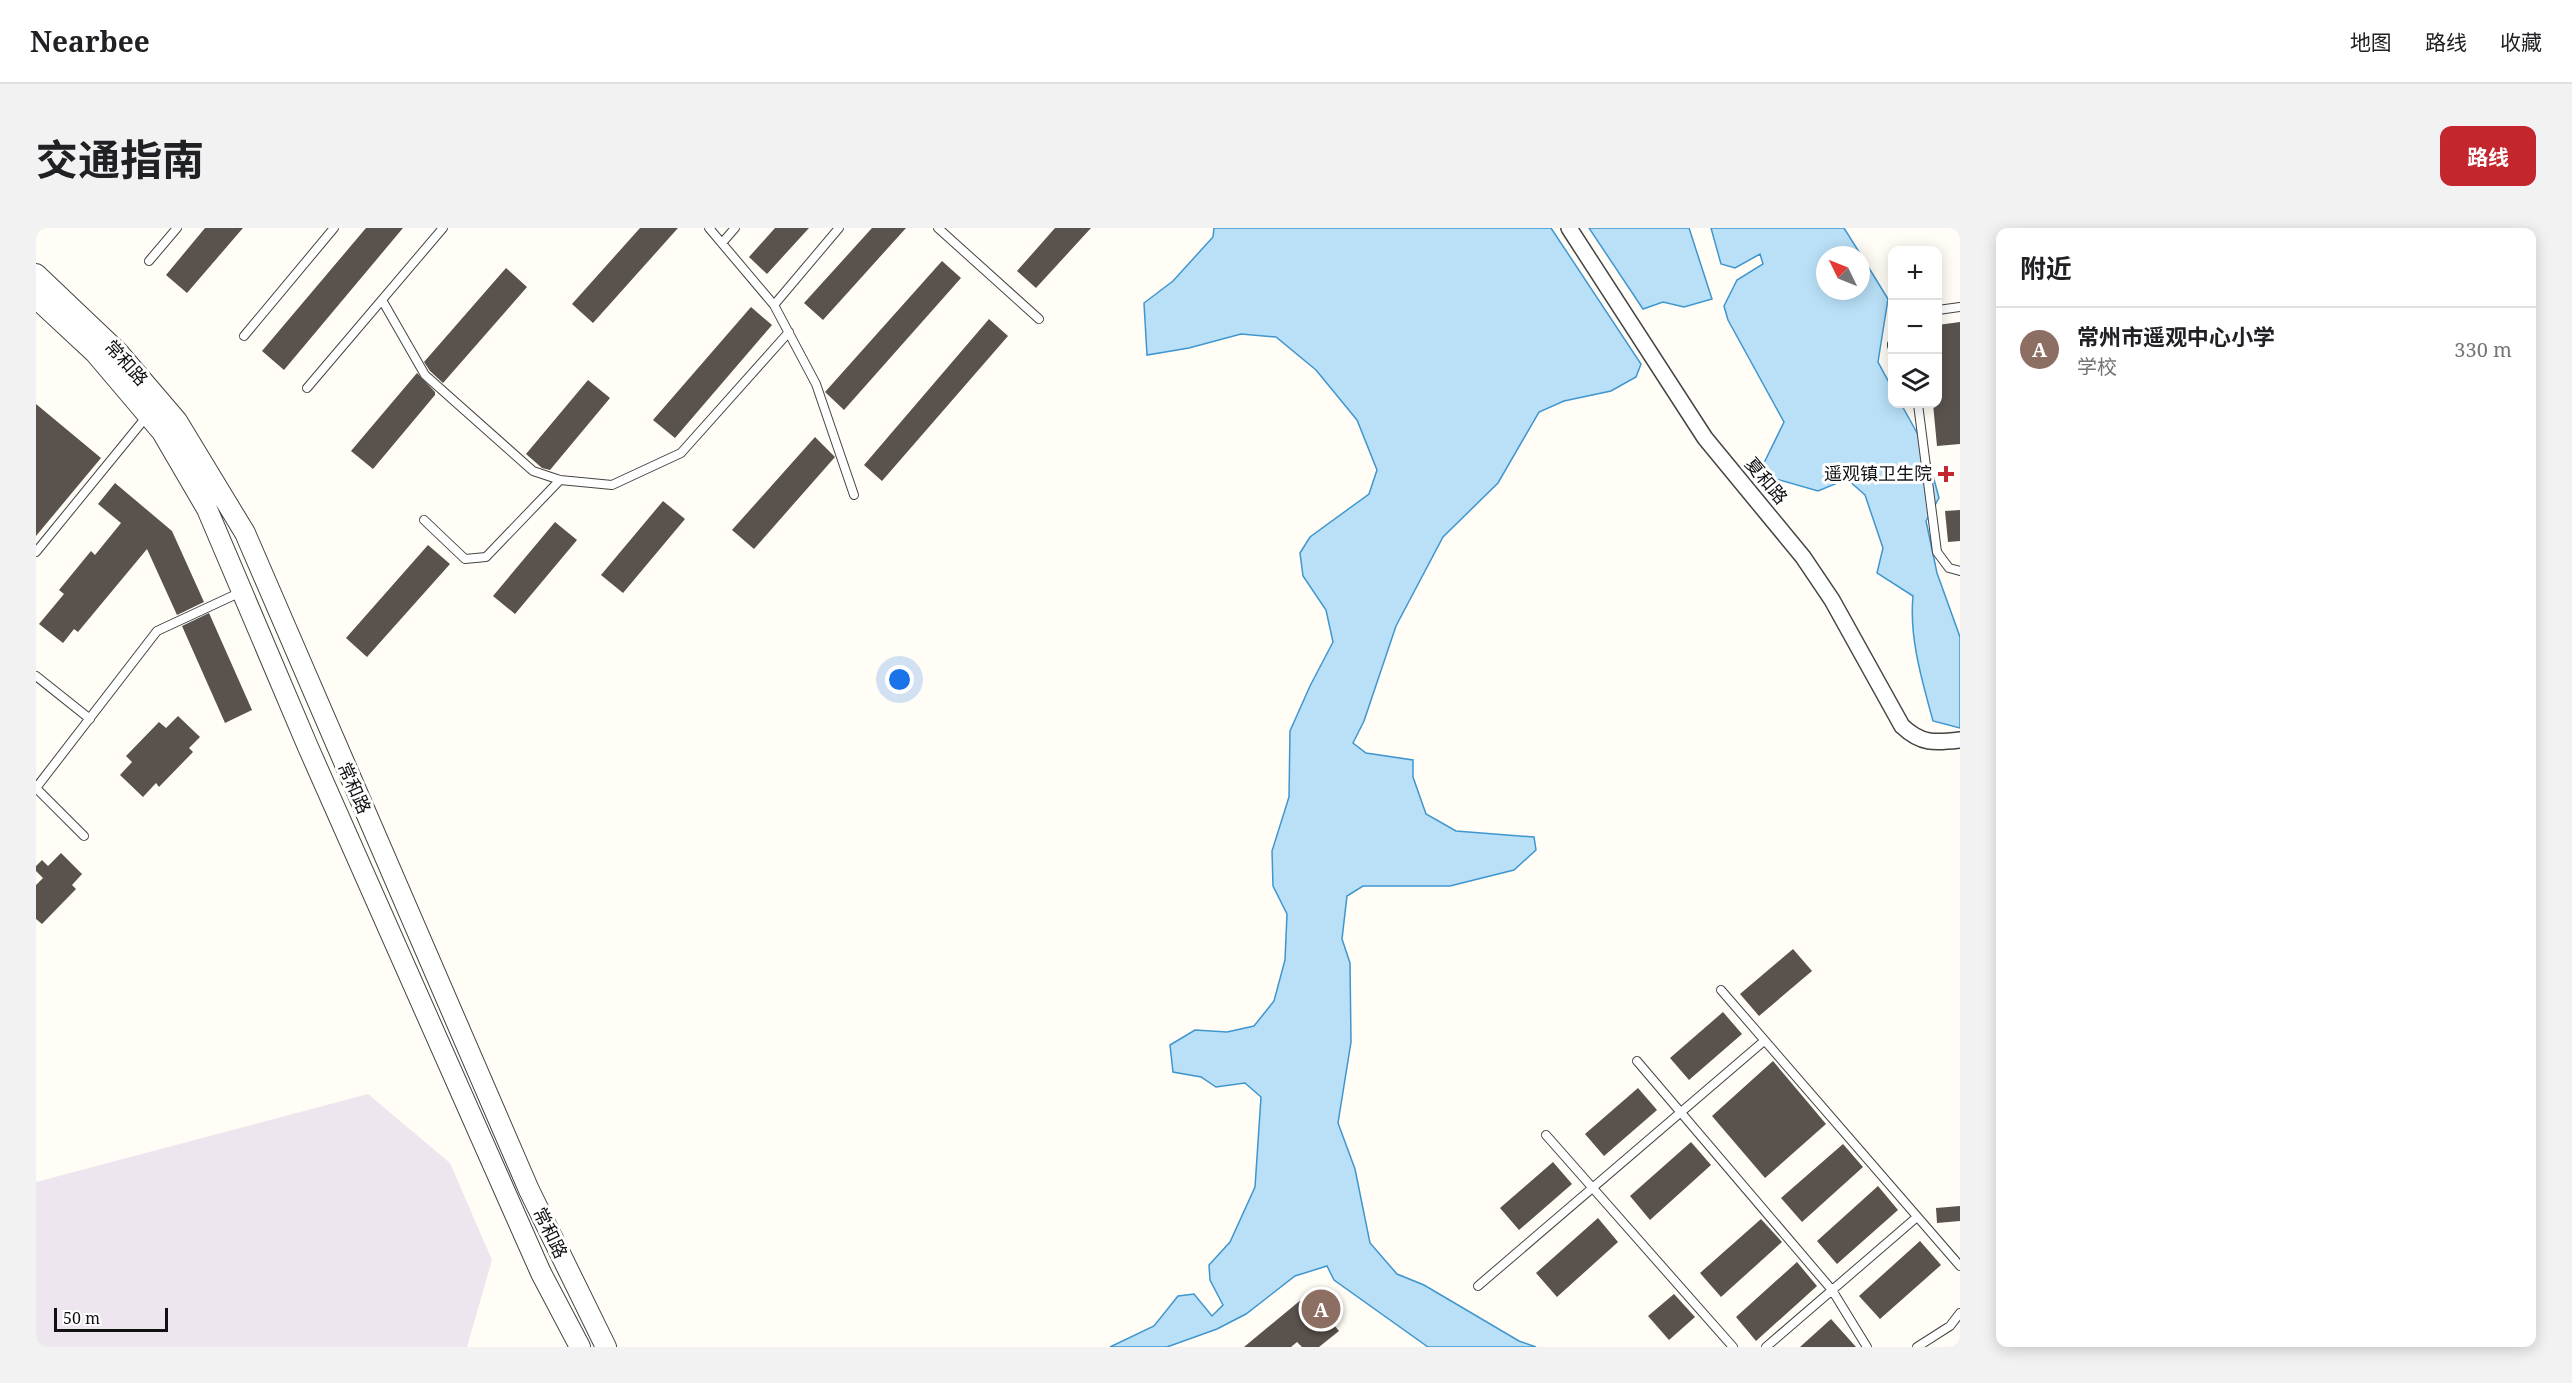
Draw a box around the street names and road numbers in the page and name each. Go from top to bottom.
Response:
street label: 常和路 [100,334,154,390]
street label: 夏和路 [1740,452,1793,509]
street label: 常和路 [333,758,377,817]
street label: 常和路 [528,1203,574,1262]

